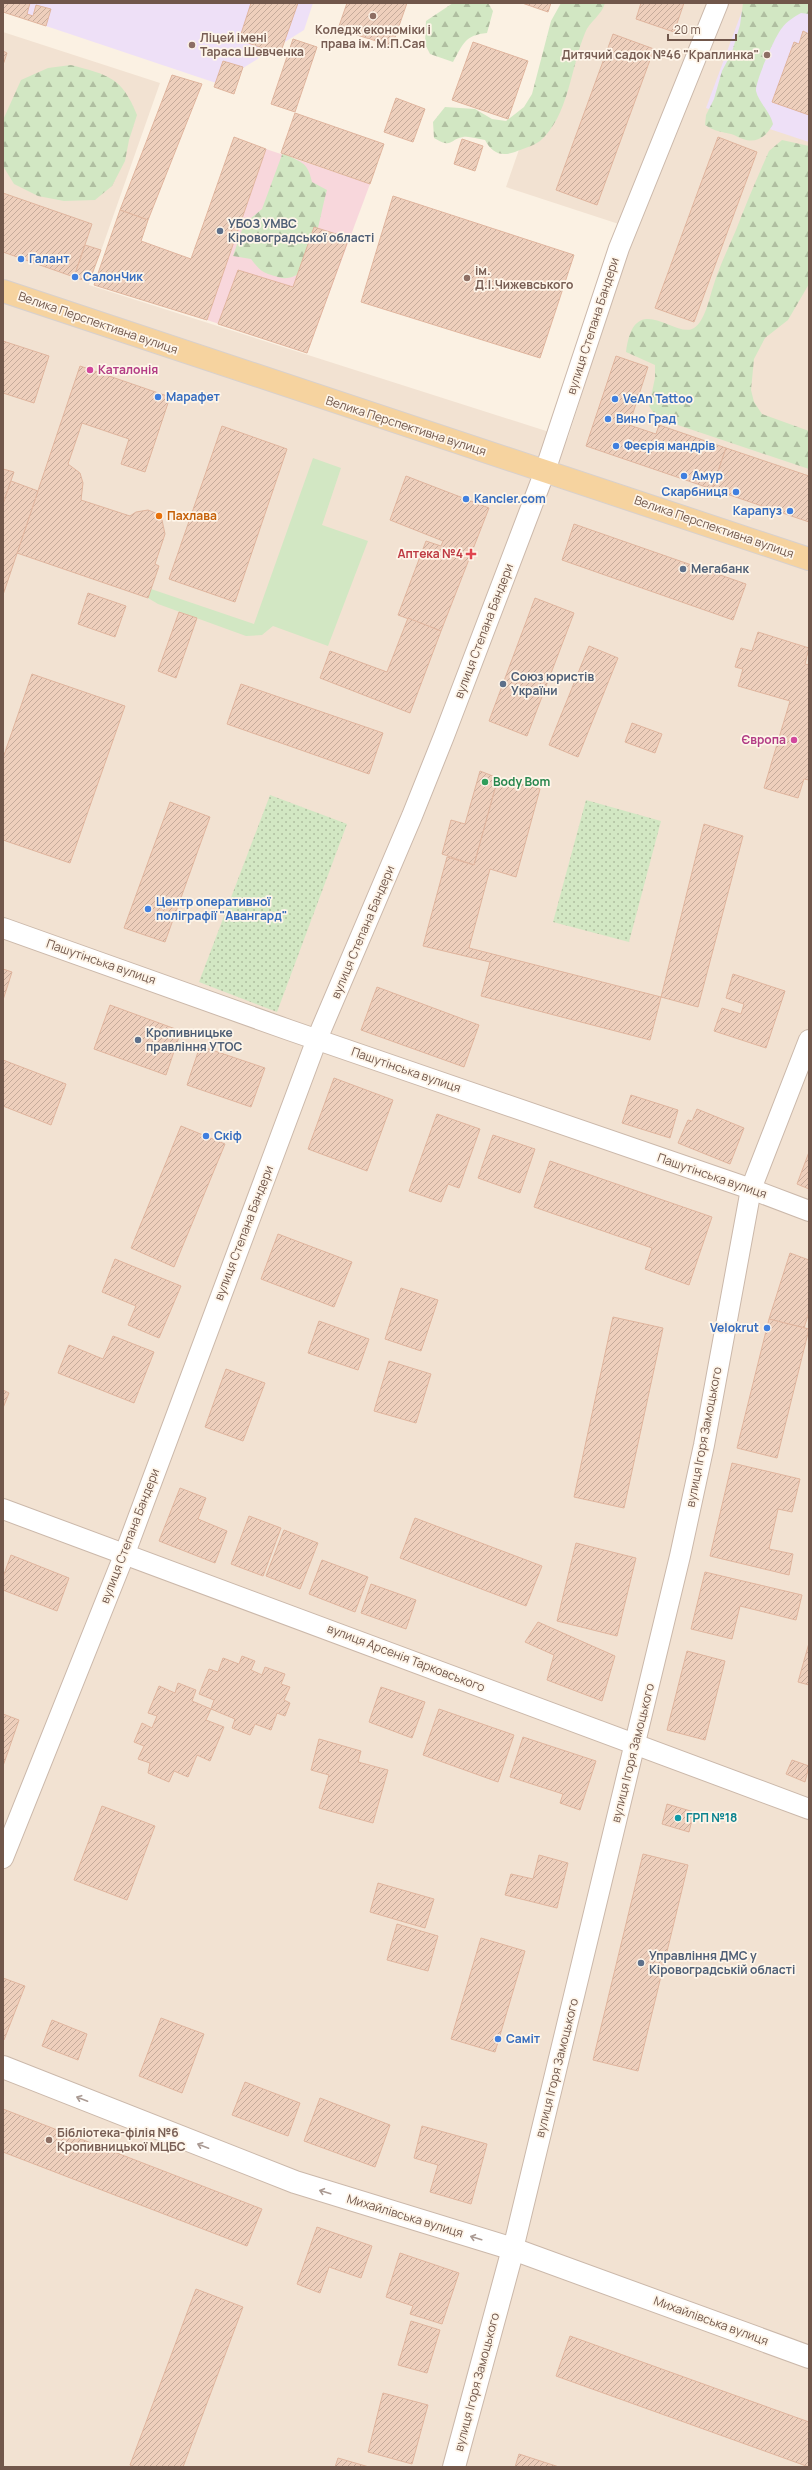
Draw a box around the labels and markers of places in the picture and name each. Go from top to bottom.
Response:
marker: Коледж економіки і права ім. М.П.Сая [368,11,378,21]
place label: Коледж економіки і права ім. М.П.Сая [315,21,431,52]
place label: Ліцей імені Тараса Шевченка [200,29,304,60]
marker: Ліцей імені Тараса Шевченка [187,40,197,50]
place label: Дитячий садок №46 "Краплинка" [561,46,759,63]
marker: Дитячий садок №46 "Краплинка" [762,50,772,60]
place label: УБОЗ УМВС Кіровоградської області [228,215,374,246]
marker: УБОЗ УМВС Кіровоградської області [215,226,225,236]
place label: Галант [29,250,70,267]
marker: Галант [16,254,26,264]
place label: ім. Д.І.Чижевського [475,262,574,293]
place label: СалонЧик [83,268,143,285]
marker: СалонЧик [70,272,80,282]
marker: ім. Д.І.Чижевського [462,273,472,283]
place label: Каталонія [98,361,158,378]
marker: Каталонія [85,365,95,375]
place label: Марафет [166,388,221,405]
place label: VeAn Tattoo [623,390,693,407]
marker: Марафет [153,392,163,402]
marker: VeAn Tattoo [610,394,620,404]
place label: Вино Град [616,410,676,427]
marker: Вино Град [603,414,613,424]
place label: Феєрія мандрів [624,437,716,454]
marker: Феєрія мандрів [611,441,621,451]
place label: Амур [692,467,723,484]
marker: Амур [679,471,689,481]
place label: Скарбниця [662,483,728,500]
marker: Скарбниця [731,487,741,497]
place label: Kancler.com [474,490,546,507]
marker: Kancler.com [461,494,471,504]
place label: Карапуз [733,502,782,519]
marker: Карапуз [785,506,795,516]
place label: Пахлава [167,507,217,524]
marker: Пахлава [154,511,164,521]
place label: Аптека №4 [397,545,463,562]
marker: Аптека №4 [466,549,476,559]
place label: Мегабанк [691,560,750,577]
marker: Мегабанк [678,564,688,574]
place label: Союз юристів України [511,668,594,699]
marker: Союз юристів України [498,679,508,689]
place label: Європа [742,731,786,748]
marker: Європа [789,735,799,745]
place label: Body Bom [493,773,550,790]
marker: Body Bom [480,777,490,787]
place label: Центр оперативної поліграфії "Авангард" [156,893,287,924]
marker: Центр оперативної поліграфії "Авангард" [143,904,153,914]
place label: Кропивницьке правління УТОС [146,1024,243,1055]
marker: Кропивницьке правління УТОС [133,1035,143,1045]
place label: Скіф [214,1127,242,1144]
marker: Скіф [201,1131,211,1141]
place label: Velokrut [710,1319,759,1336]
marker: Velokrut [762,1323,772,1333]
place label: ГРП №18 [686,1809,737,1826]
marker: ГРП №18 [673,1813,683,1823]
place label: Управління ДМС у Кіровоградській області [649,1947,795,1978]
marker: Управління ДМС у Кіровоградській області [636,1958,646,1968]
place label: Саміт [506,2030,541,2047]
marker: Саміт [493,2034,503,2044]
place label: Бібліотека-філія №6 Кропивницької МЦБС [57,2124,186,2155]
marker: Бібліотека-філія №6 Кропивницької МЦБС [44,2135,54,2145]

